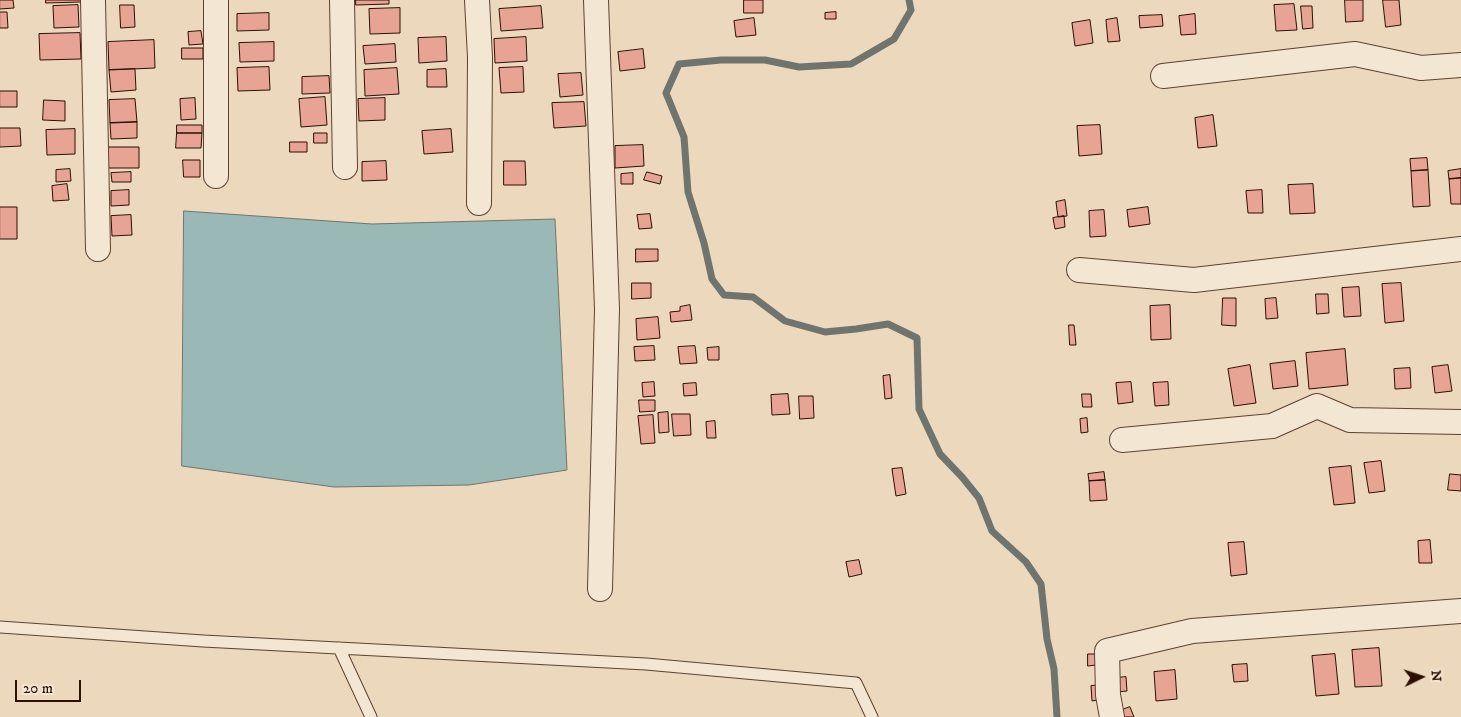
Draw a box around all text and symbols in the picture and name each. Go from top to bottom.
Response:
north arrow [1396,652,1446,702]
scale bar [18,670,84,702]
text: N [1427,670,1445,682]
text: 20 m [23,679,53,698]

